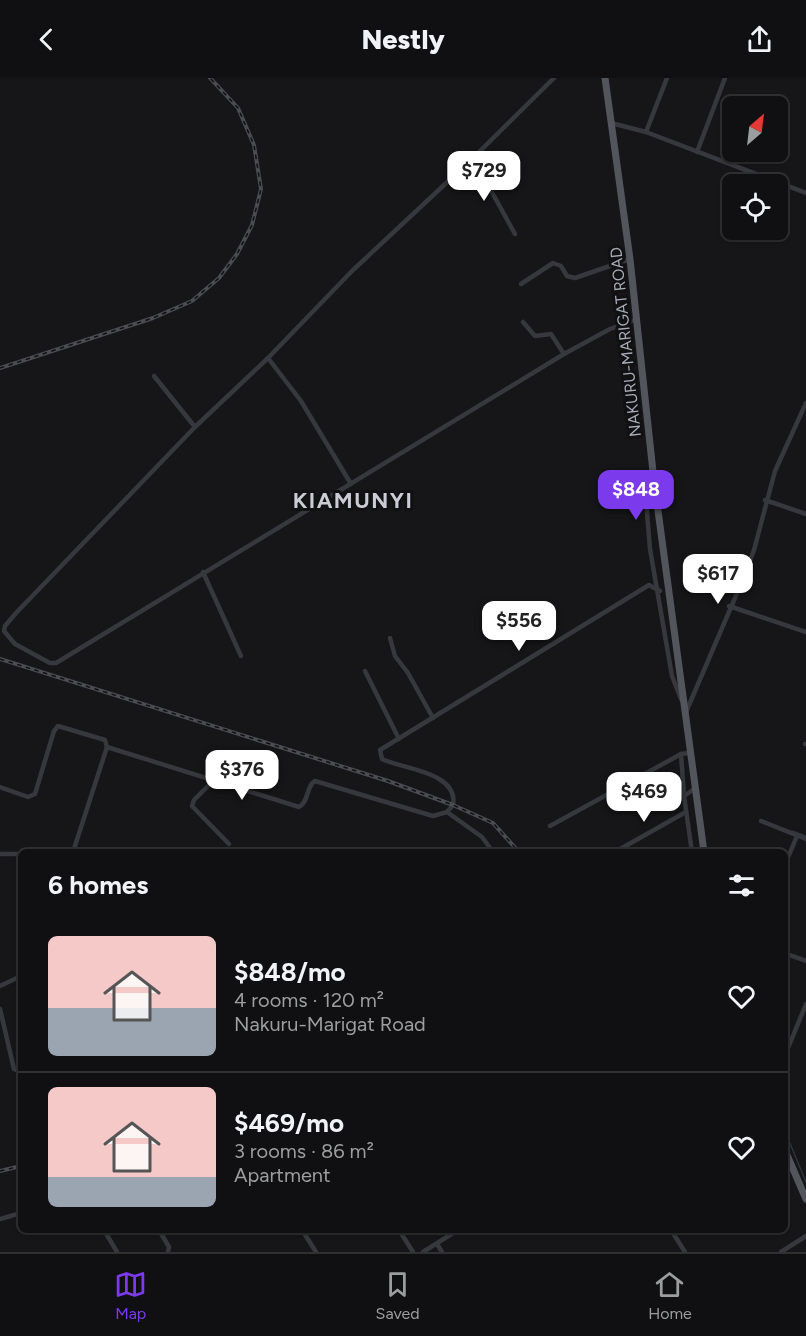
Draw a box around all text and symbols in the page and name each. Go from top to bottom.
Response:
icon: back [30,23,63,56]
text: Nestly [361,23,445,56]
icon: share [743,23,776,56]
north arrow [722,96,788,162]
map controls [722,96,788,240]
pin: $729 [448,151,520,202]
text: $729 [461,158,507,182]
button: locate [722,174,788,240]
street label: NAKURU-MARIGAT ROAD [606,246,645,438]
pin: $848 [600,470,672,521]
text: $848 [612,477,660,501]
district label: KIAMUNYI [293,487,413,514]
pin: $617 [682,554,754,605]
text: $617 [697,561,739,585]
pin: $556 [483,601,555,652]
text: $556 [496,608,542,632]
pin: $376 [206,750,278,801]
text: $376 [220,757,264,781]
pin: $469 [608,772,680,823]
text: $469 [621,779,667,803]
text: 6 homes [48,869,148,901]
icon: filters [725,869,758,902]
text: $848/mo [234,956,346,988]
icon: home [96,960,168,1032]
icon: heart [725,980,758,1013]
text: 4 rooms · 120 m² [234,988,384,1012]
text: Nakuru-Marigat Road [234,1012,426,1036]
text: $469/mo [234,1107,344,1139]
icon: home [96,1111,168,1183]
icon: heart [725,1131,758,1164]
text: 3 rooms · 86 m² [234,1139,374,1163]
text: Apartment [234,1163,331,1187]
tab: Map [114,1268,147,1323]
tab: Saved [376,1268,420,1323]
tab: Home [648,1268,692,1323]

